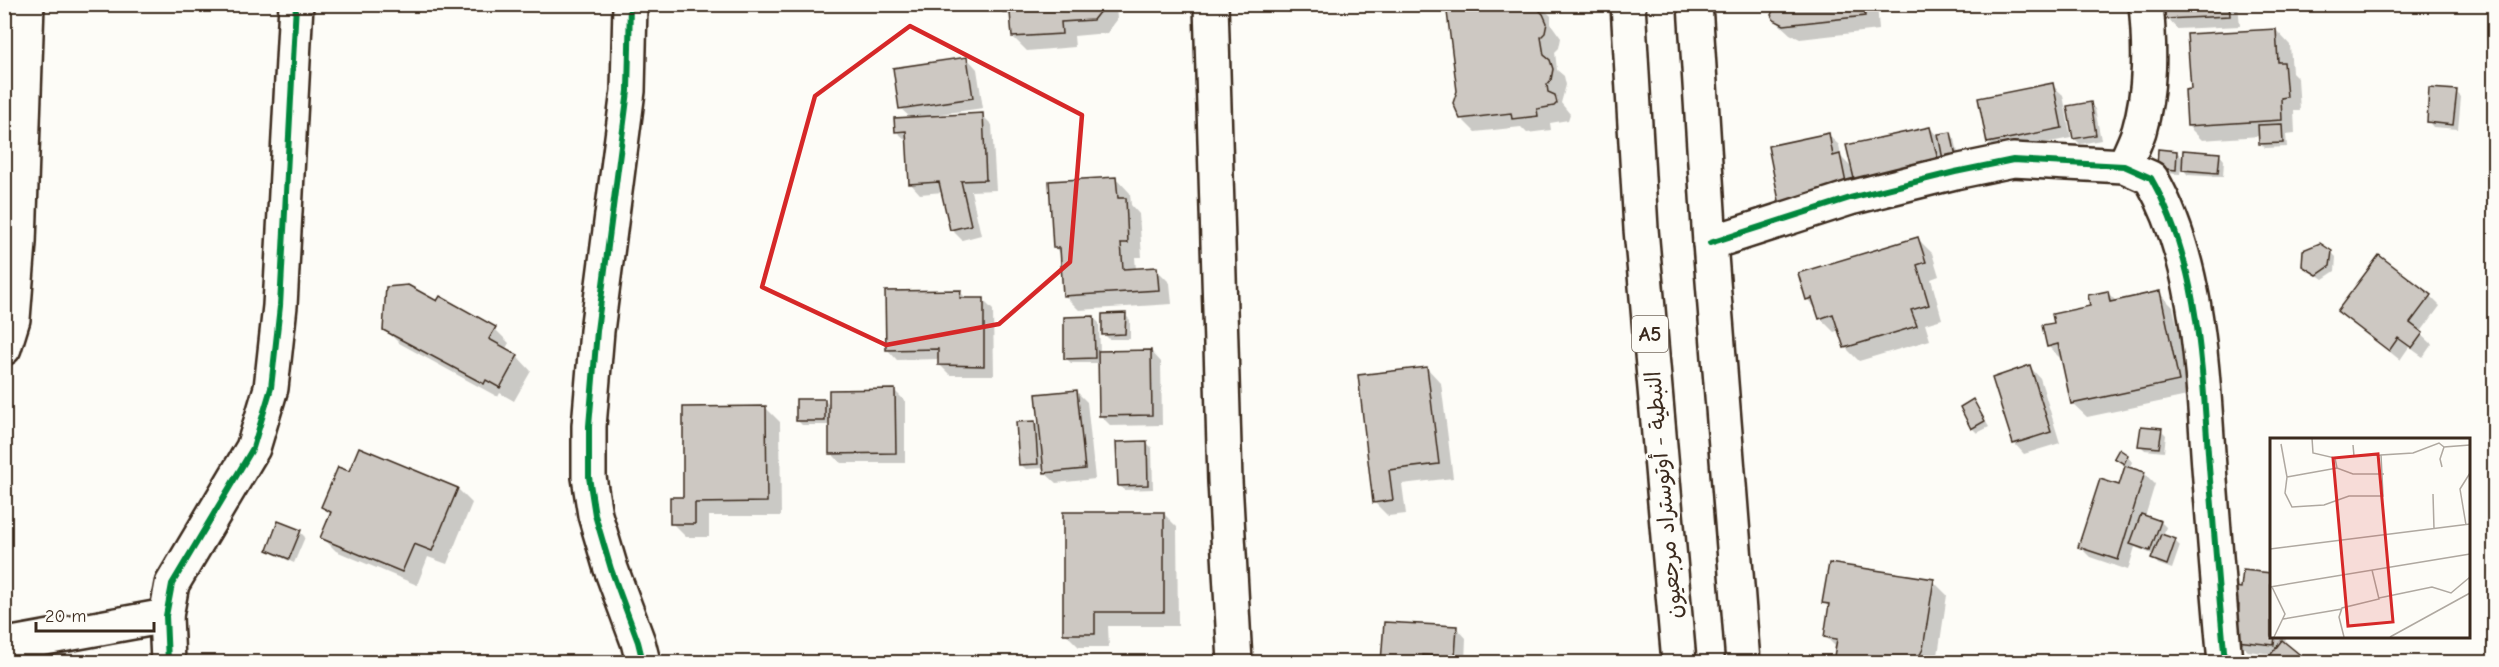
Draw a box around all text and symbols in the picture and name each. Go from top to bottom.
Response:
road number: A5 [1632,316,1668,352]
street label: النبطية - أوتوستراد مرجعيون [1639,370,1689,620]
inset map [2270,438,2469,637]
scale bar [36,595,154,633]
text: 20 m [45,606,86,627]

